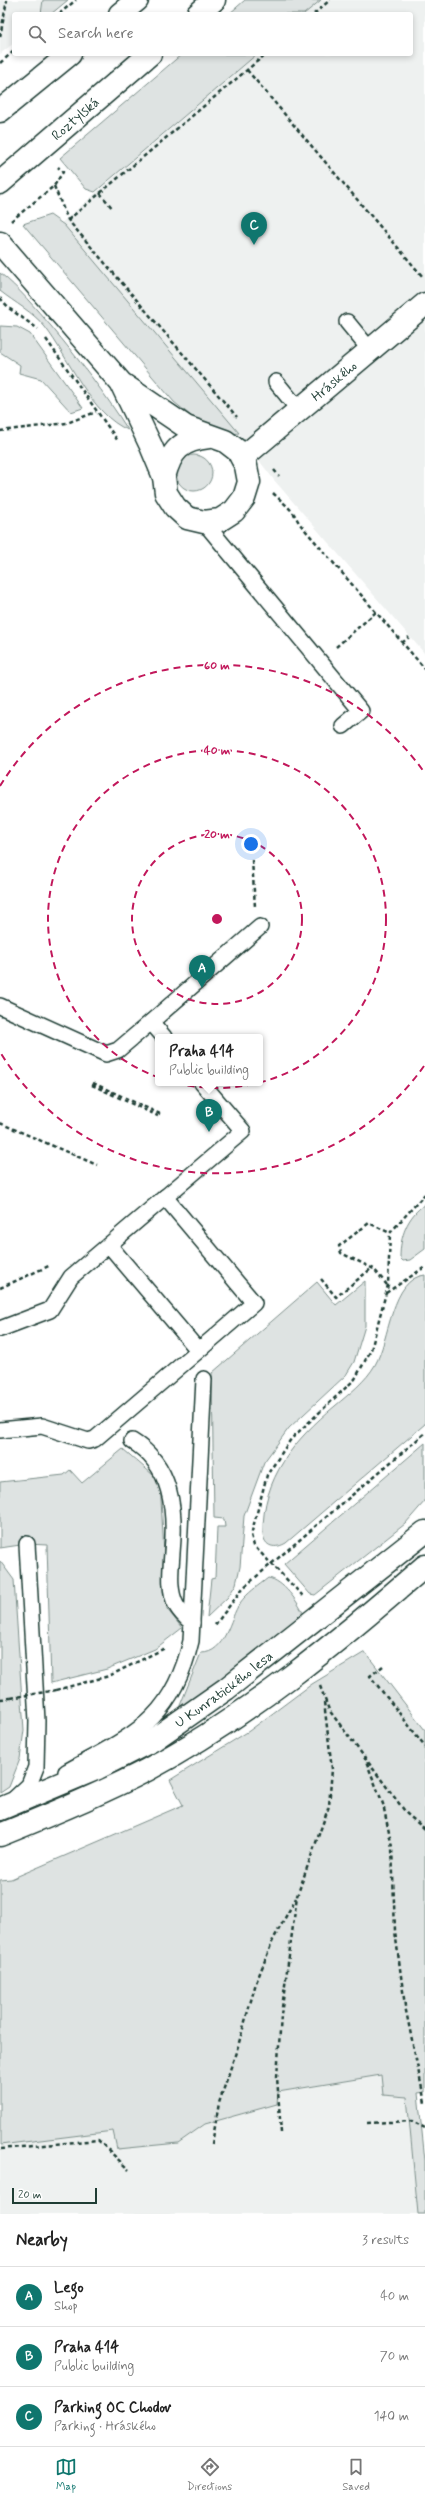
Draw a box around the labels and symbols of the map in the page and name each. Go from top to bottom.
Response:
street label: Roztylská [48,94,103,145]
pin: C [241,212,267,245]
street label: Hráského [308,357,361,406]
text: 60 m [204,658,230,674]
text: 40 m [204,743,231,759]
text: 20 m [204,827,230,843]
your location [241,834,261,854]
centre of rings [210,912,224,926]
pin: A [189,955,215,988]
pin: B [196,1099,222,1132]
street label: U Kunratického lesa [171,1647,277,1732]
scale bar [12,2186,97,2205]

